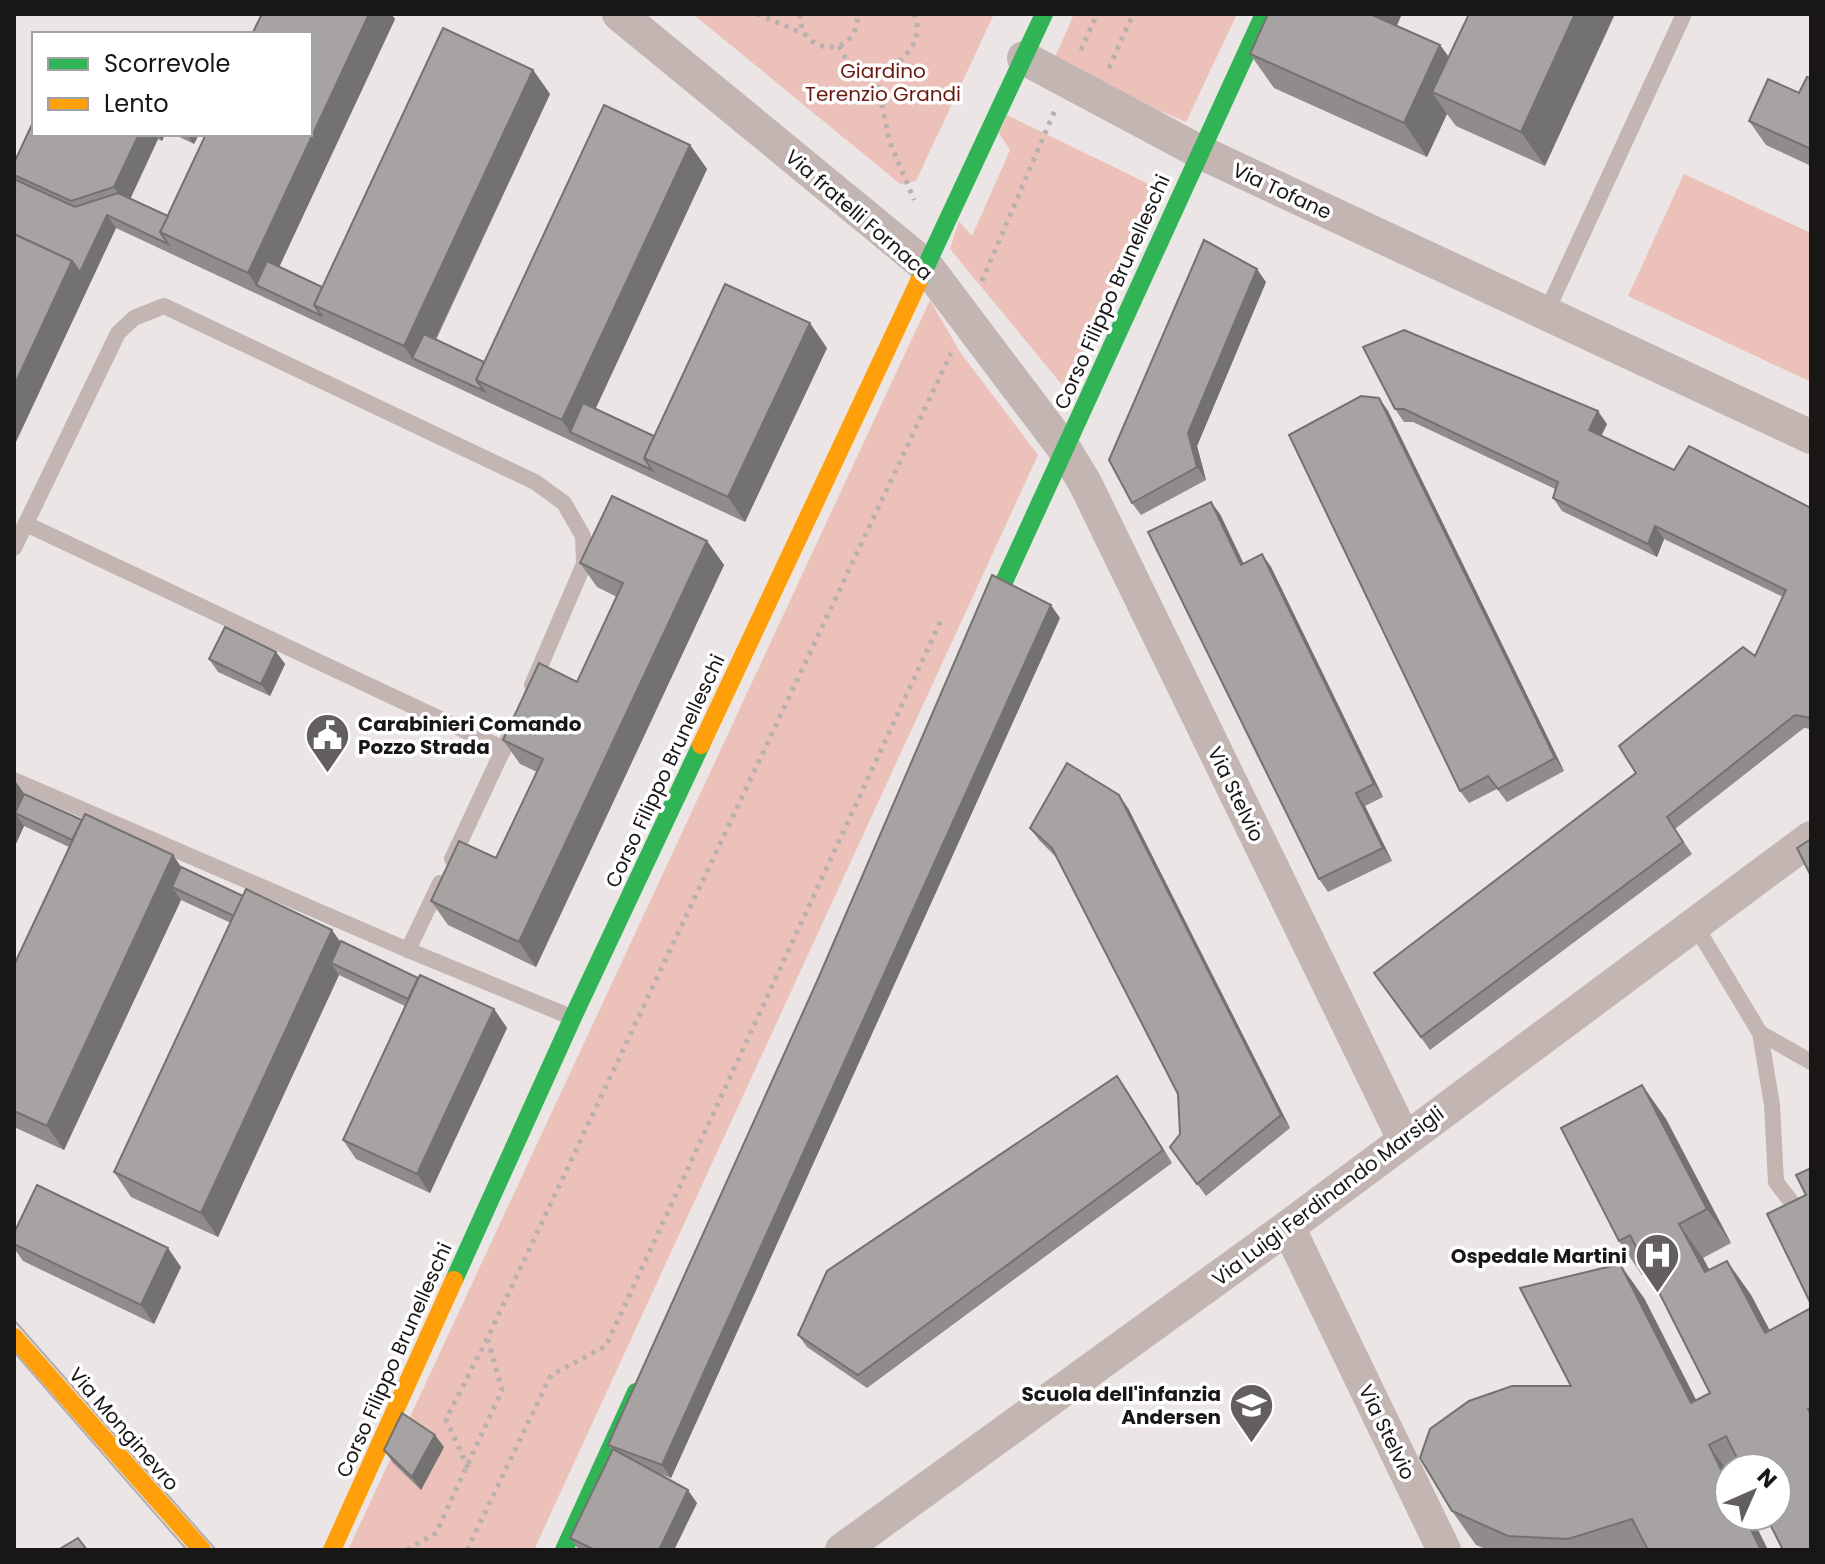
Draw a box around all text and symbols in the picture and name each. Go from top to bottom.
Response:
legend [32,32,312,136]
text: Scorrevole [104,47,230,80]
park label: Giardino Terenzio Grandi [805,57,961,108]
text: Lento [104,87,169,120]
street label: Via fratelli Fornaca [779,143,939,287]
street label: Via Tofane [1228,156,1336,226]
street label: Corso Filippo Brunelleschi [1047,170,1177,414]
street label: Corso Filippo Brunelleschi [599,650,731,892]
place label: Carabinieri Comando Pozzo Strada [358,710,582,761]
public building icon: Carabinieri Comando Pozzo Strada [303,711,351,774]
street label: Via Stelvio [1201,742,1271,846]
street label: Via Luigi Ferdinando Marsigli [1206,1100,1450,1292]
hospital icon: Ospedale Martini [1634,1232,1682,1295]
street label: Corso Filippo Brunelleschi [329,1238,459,1482]
place label: Ospedale Martini [1451,1242,1627,1270]
street label: Via Monginevro [63,1361,185,1497]
place label: Scuola dell'infanzia Andersen [1022,1380,1221,1431]
street label: Via Stelvio [1352,1380,1422,1484]
school or university icon: Scuola dell'infanzia Andersen [1228,1381,1276,1444]
north arrow [1713,1452,1793,1532]
text: N [1750,1461,1784,1495]

